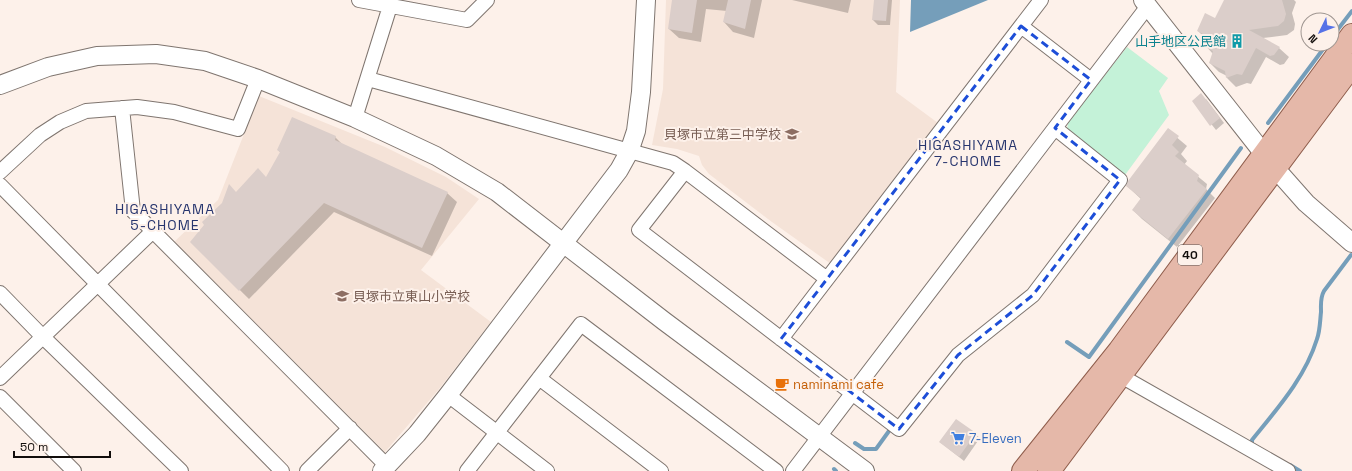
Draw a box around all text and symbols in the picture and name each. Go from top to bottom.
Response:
north arrow [1300,12,1340,52]
text: N [1305,31,1320,46]
place label: 山手地区公民館 [1135,33,1226,50]
building icon: 山手地区公民館 [1229,33,1245,49]
place label: 貝塚市立第三中学校 [664,126,781,143]
school or university icon: 貝塚市立第三中学校 [784,126,800,142]
district label: HIGASHIYAMA 7-CHOME [918,136,1018,170]
district label: HIGASHIYAMA 5-CHOME [115,200,215,234]
road number: 40 [1178,245,1202,265]
school or university icon: 貝塚市立東山小学校 [334,288,350,304]
place label: 貝塚市立東山小学校 [353,288,470,305]
cafe icon: naminami cafe [774,376,790,392]
place label: naminami cafe [793,376,884,393]
supermarket icon: 7-Eleven [950,430,966,446]
place label: 7-Eleven [969,430,1022,447]
scale bar [14,433,110,459]
text: 50 m [20,439,48,455]

